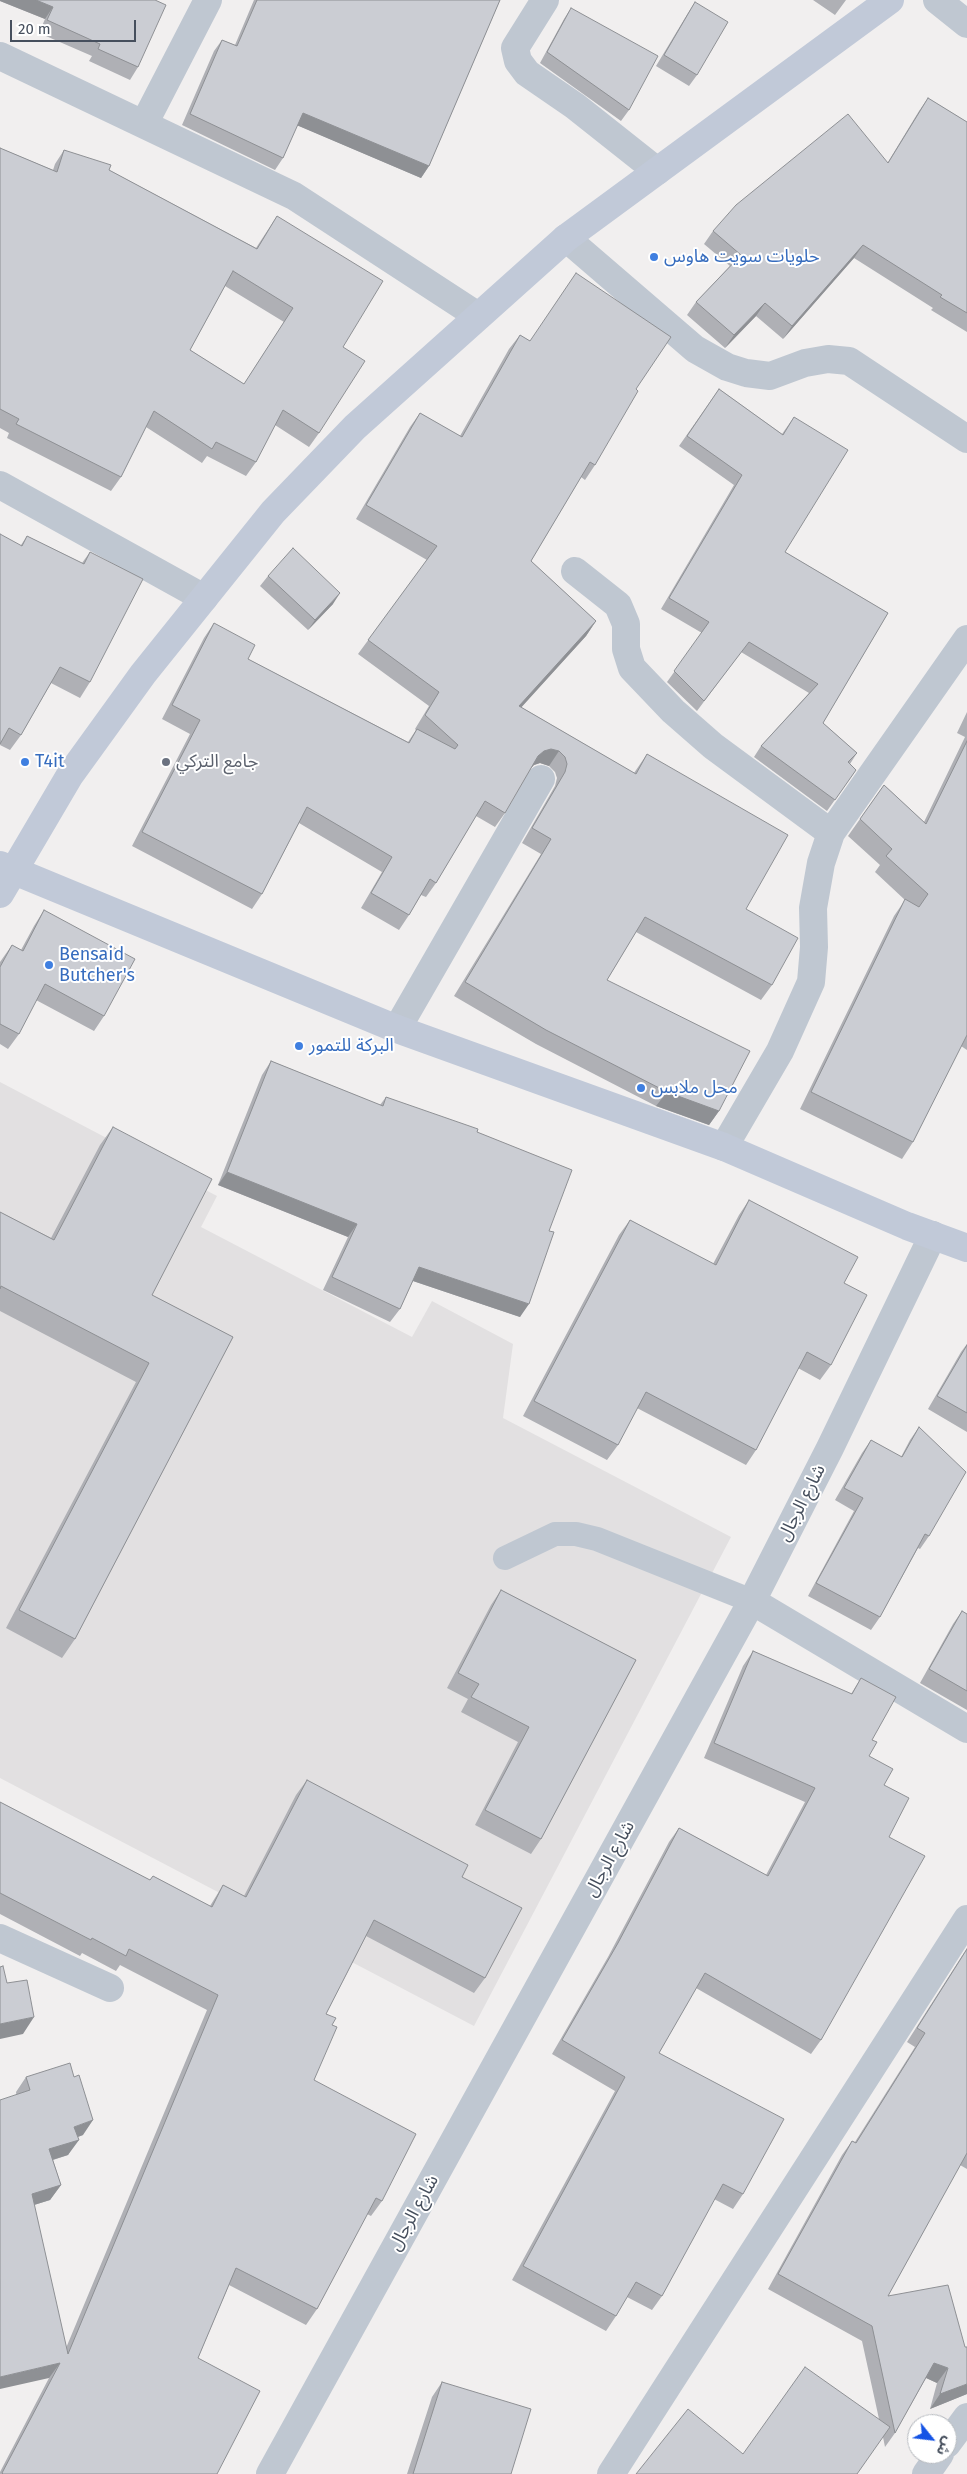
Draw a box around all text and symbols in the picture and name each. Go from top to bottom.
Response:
scale bar [12,10,139,42]
text: 20 m [18,20,51,38]
place label: حلويات سويت هاوس [664,246,820,268]
marker: حلويات سويت هاوس [648,251,660,263]
place label: T4it [35,751,65,773]
place label: جامع التركي [176,751,258,773]
marker: T4it [19,756,31,768]
marker: جامع التركي [160,756,172,768]
place label: Bensaid Butcher's [59,944,135,986]
marker: Bensaid Butcher's [43,959,55,971]
place label: البركة للتمور [309,1035,394,1057]
marker: البركة للتمور [293,1040,305,1052]
place label: محل ملابس [651,1077,738,1099]
marker: محل ملابس [635,1082,647,1094]
street label: شارع الرجال [773,1461,831,1545]
street label: شارع الرجال [580,1817,640,1901]
street label: شارع الرجال [384,2171,444,2255]
north arrow [907,2414,957,2464]
text: ش [933,2434,957,2459]

